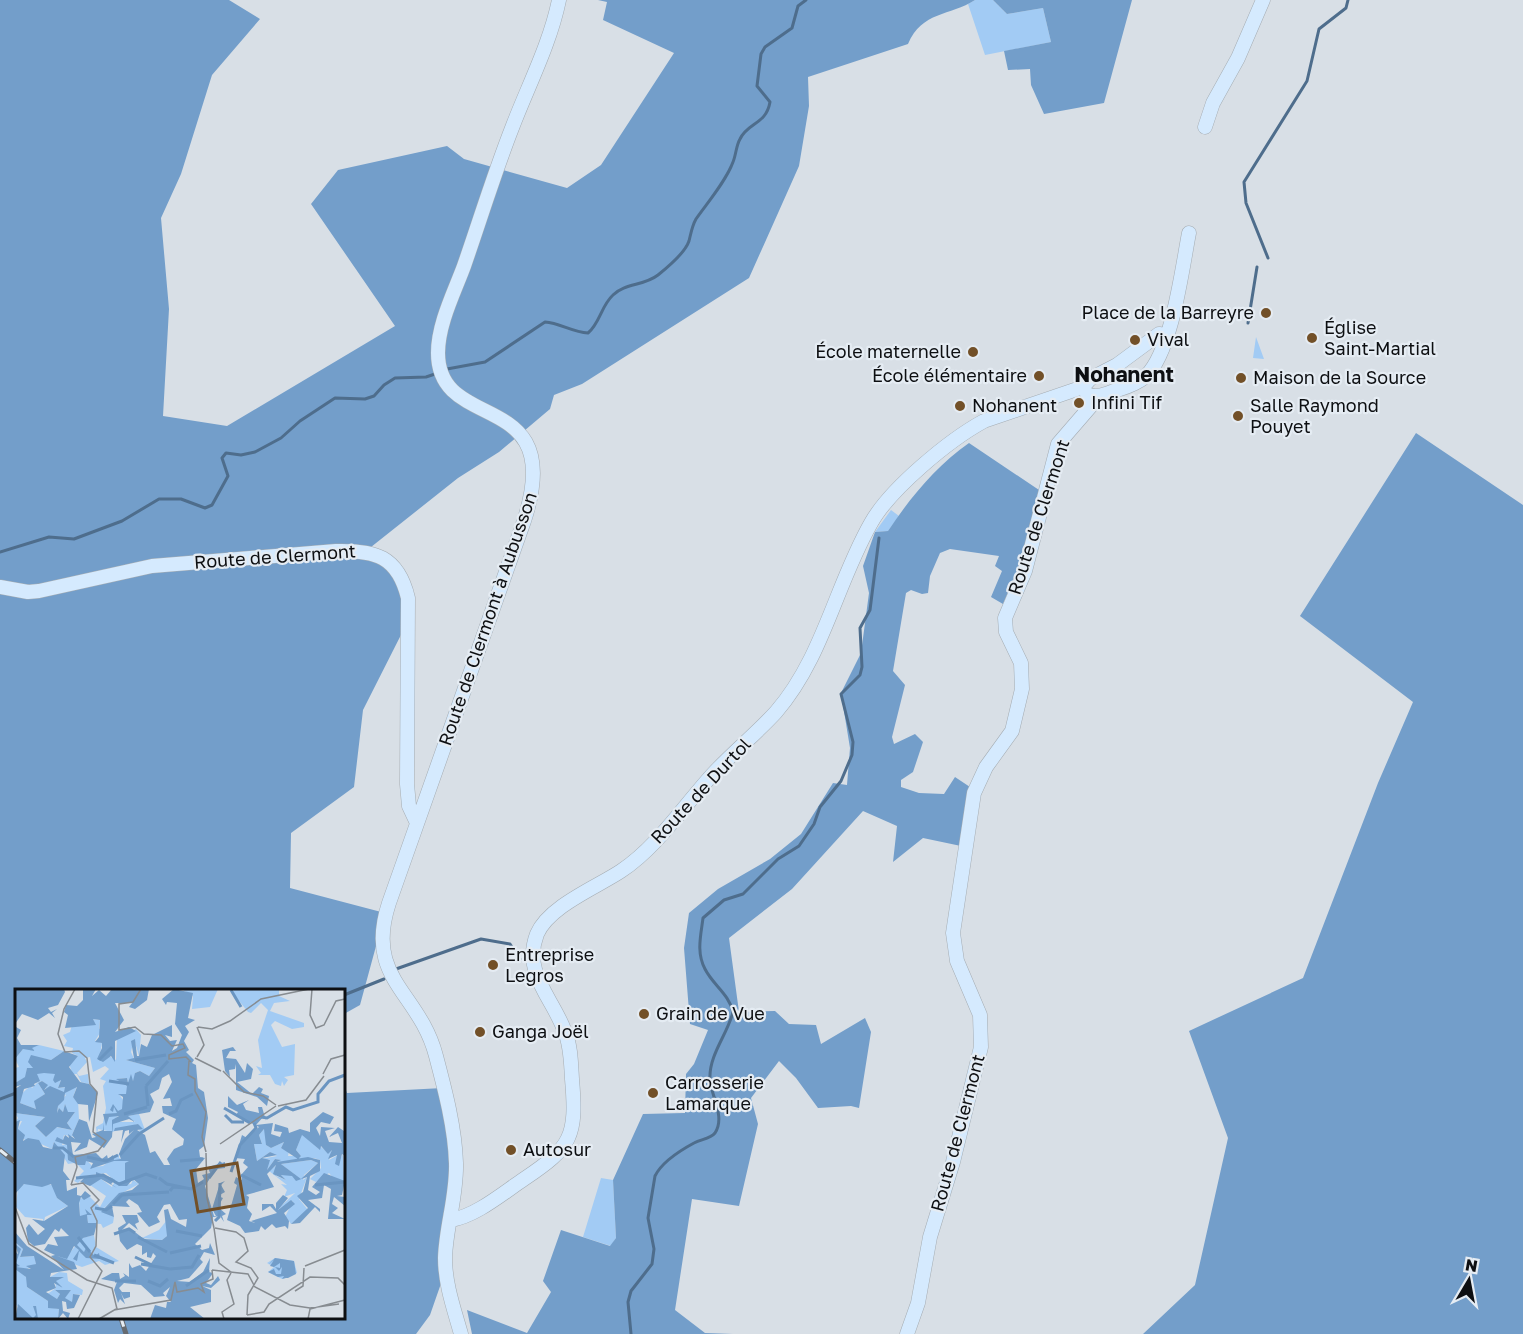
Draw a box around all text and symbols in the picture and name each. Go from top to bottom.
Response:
place label: Place de la Barreyre [1082,301,1254,323]
marker: Place de la Barreyre [1259,306,1273,320]
place label: Église Saint-Martial [1324,316,1436,359]
place label: Vival [1147,328,1190,350]
marker: Église Saint-Martial [1305,331,1319,345]
marker: Vival [1128,333,1142,347]
place label: École maternelle [815,340,961,362]
marker: École maternelle [966,345,980,359]
district label: Nohanent [1074,361,1174,387]
place label: École élémentaire [872,364,1027,386]
place label: Maison de la Source [1253,366,1426,388]
marker: École élémentaire [1032,369,1046,383]
marker: Maison de la Source [1234,371,1248,385]
place label: Infini Tif [1091,391,1162,413]
place label: Nohanent [972,394,1057,416]
place label: Salle Raymond Pouyet [1250,394,1379,437]
marker: Infini Tif [1072,396,1086,410]
marker: Nohanent [953,399,967,413]
marker: Salle Raymond Pouyet [1231,409,1245,423]
street label: Route de Clermont [1003,436,1074,597]
street label: Route de Clermont à Aubusson [433,489,541,748]
street label: Route de Clermont [193,539,357,573]
street label: Route de Durtol [646,733,755,848]
place label: Entreprise Legros [505,943,594,986]
marker: Entreprise Legros [486,958,500,972]
inset map [15,989,345,1319]
place label: Grain de Vue [656,1002,765,1024]
marker: Grain de Vue [637,1007,651,1021]
place label: Ganga Joël [492,1020,589,1042]
marker: Ganga Joël [473,1025,487,1039]
street label: Route de Clermont [925,1052,989,1214]
place label: Carrosserie Lamarque [665,1071,764,1114]
marker: Carrosserie Lamarque [646,1086,660,1100]
place label: Autosur [523,1138,591,1160]
marker: Autosur [504,1143,518,1157]
north arrow [1439,1250,1499,1310]
text: N [1464,1254,1479,1276]

